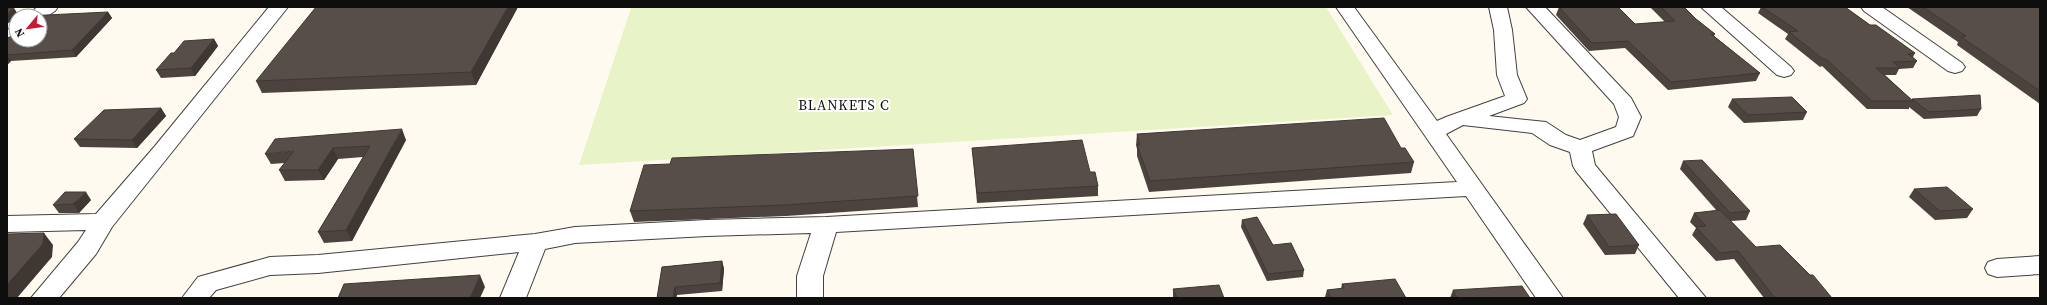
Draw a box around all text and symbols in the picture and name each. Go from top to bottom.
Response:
north arrow [8,8,48,48]
text: N [11,25,28,40]
district label: BLANKETS C [798,95,890,115]

